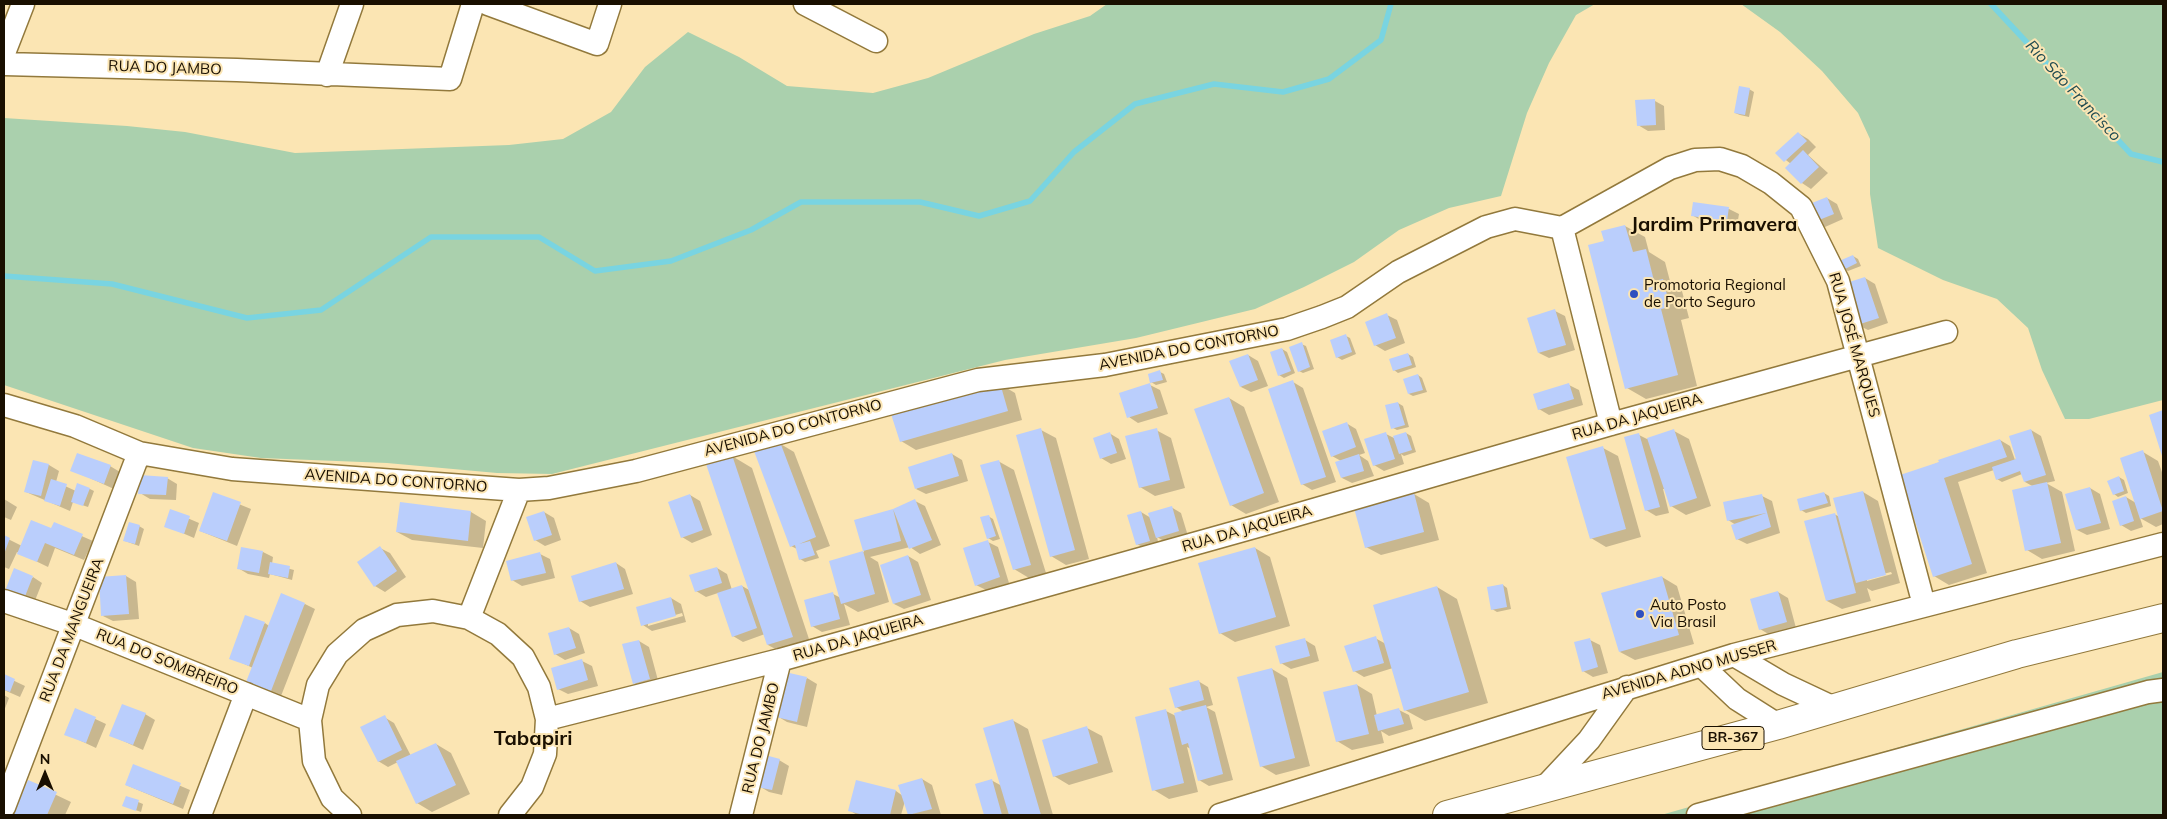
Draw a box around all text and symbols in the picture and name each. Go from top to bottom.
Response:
water label: Rio São Francisco [2021,36,2125,146]
street label: RUA DO JAMBO [108,57,222,79]
district label: Jardim Primavera [1631,213,1797,237]
street label: RUA JOSÉ MARQUES [1825,271,1883,419]
place label: Promotoria Regional de Porto Seguro [1644,276,1786,311]
marker: Promotoria Regional de Porto Seguro [1628,288,1640,300]
street label: AVENIDA DO CONTORNO [1097,322,1281,374]
street label: RUA DA JAQUEIRA [1570,390,1704,444]
street label: AVENIDA DO CONTORNO [702,396,884,460]
street label: AVENIDA DO CONTORNO [304,466,488,496]
street label: RUA DA JAQUEIRA [1180,502,1314,556]
street label: RUA DA MANGUEIRA [36,555,108,705]
place label: Auto Posto Via Brasil [1650,596,1726,631]
marker: Auto Posto Via Brasil [1634,608,1646,620]
street label: RUA DA JAQUEIRA [791,611,925,665]
street label: RUA DO SOMBREIRO [93,625,241,699]
street label: AVENIDA ADNO MUSSER [1599,636,1779,704]
street label: RUA DO JAMBO [739,681,783,795]
road number: BR-367 [1702,726,1764,750]
district label: Tabapiri [494,727,572,751]
north arrow [20,749,70,799]
text: N [40,750,50,768]

